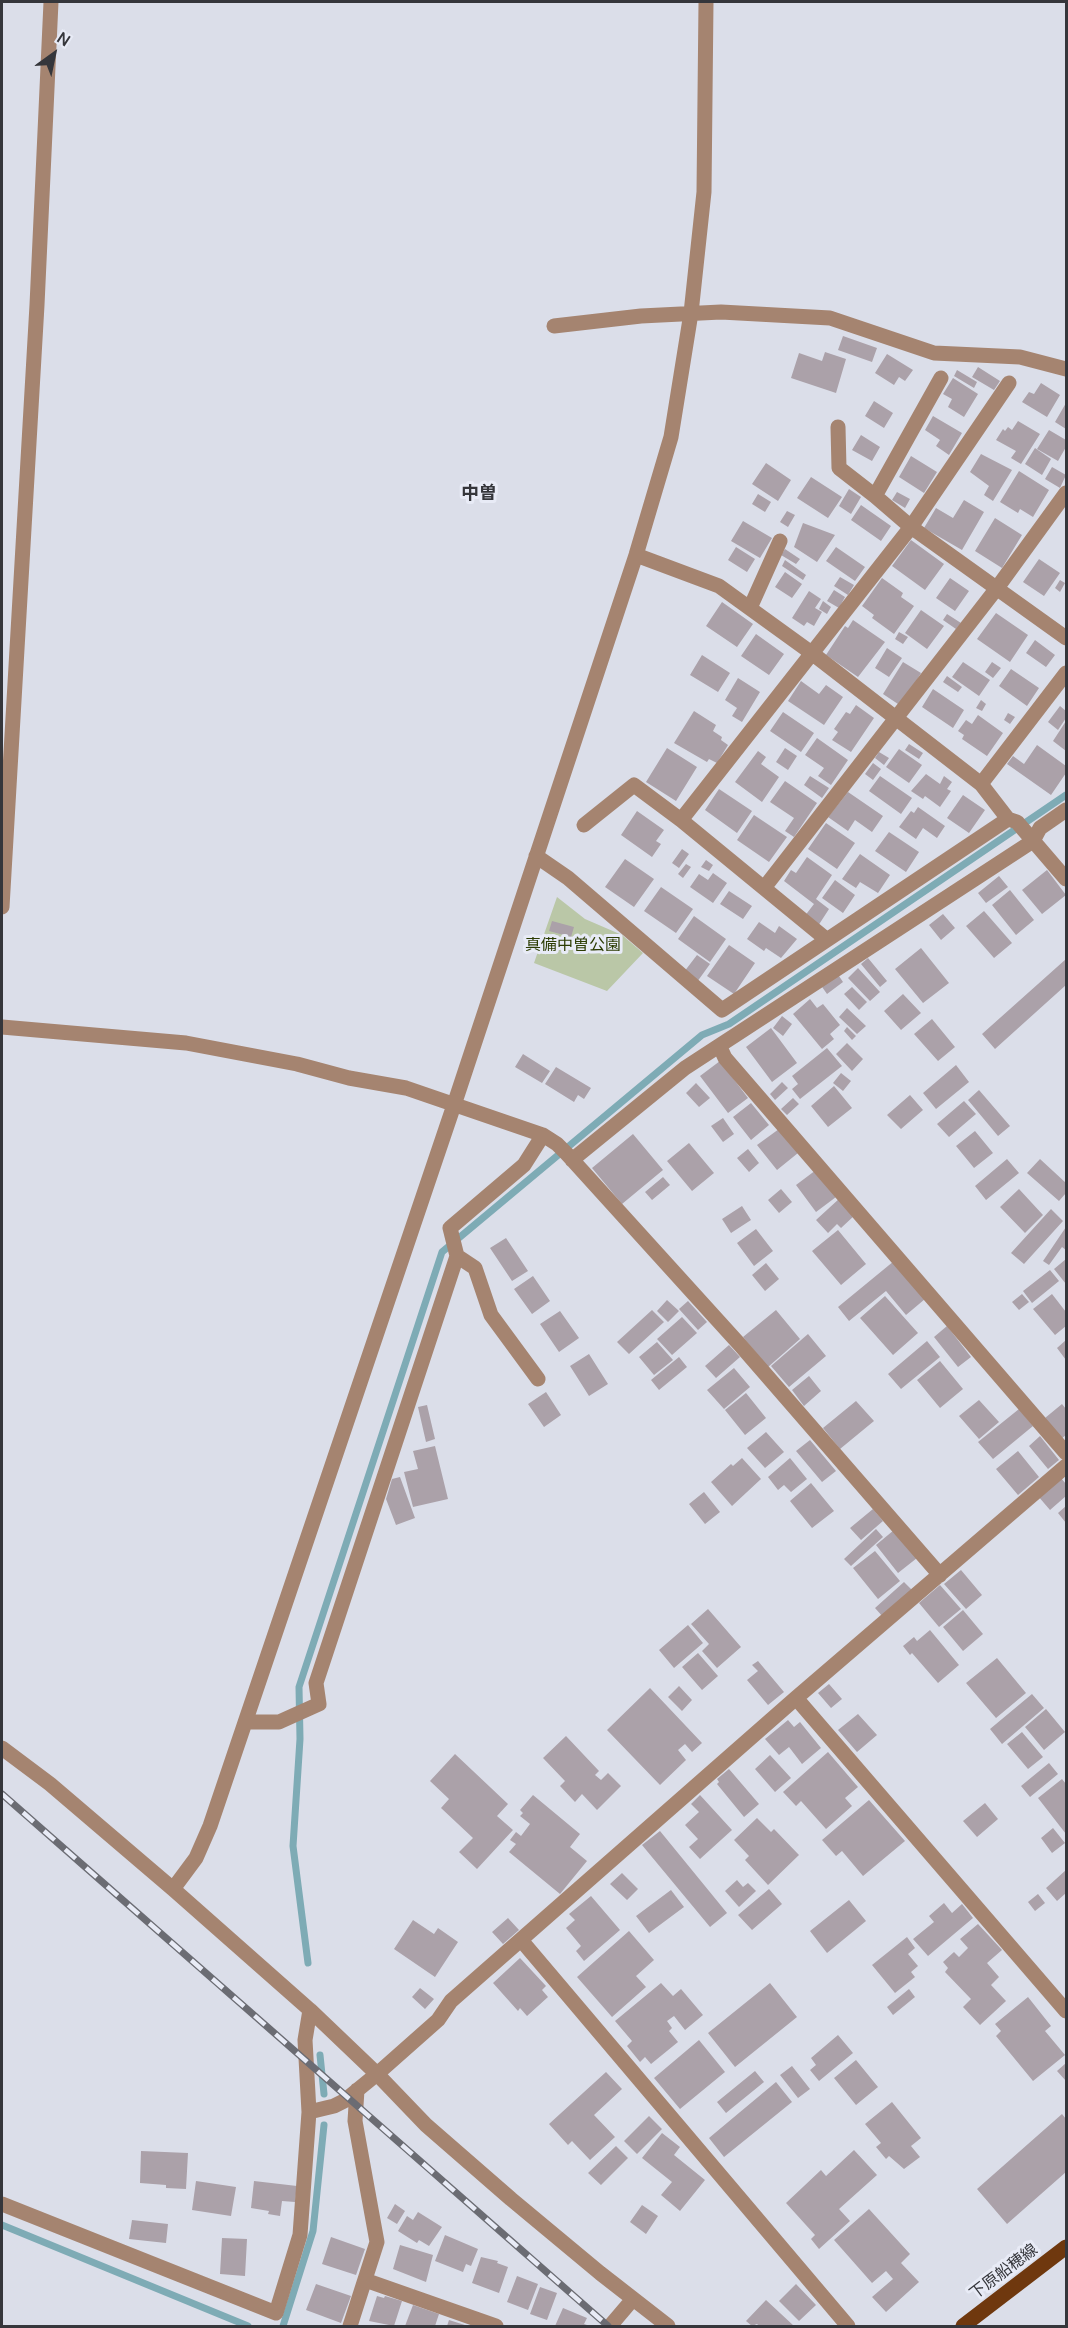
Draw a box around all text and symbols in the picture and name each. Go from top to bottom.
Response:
north arrow [24,24,84,84]
text: N [53,27,75,51]
district label: 中曽 [461,483,497,505]
park label: 真備中曽公園 [525,936,621,956]
street label: 下原船穂線 [966,2240,1042,2304]

